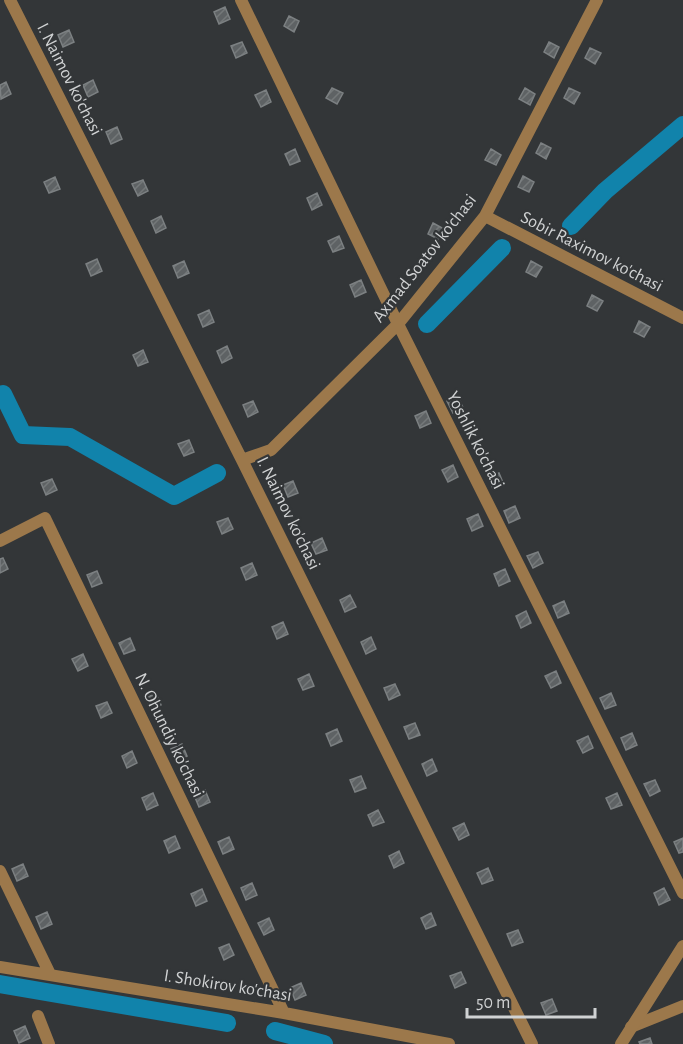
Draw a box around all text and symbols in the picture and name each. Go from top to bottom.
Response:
street label: I. Naimov ko'chasi [33,20,105,138]
street label: Axmad Soatov ko'chasi [369,191,480,326]
street label: Sobir Raximov ko'chasi [518,208,665,296]
street label: Yoshlik ko'chasi [443,389,507,492]
street label: I. Naimov ko'chasi [253,454,323,573]
street label: N. Ohundiy ko'chasi [131,670,207,800]
street label: I. Shokirov ko'chasi [163,967,293,1005]
scale bar [467,981,594,1019]
text: 50 m [476,994,510,1012]

